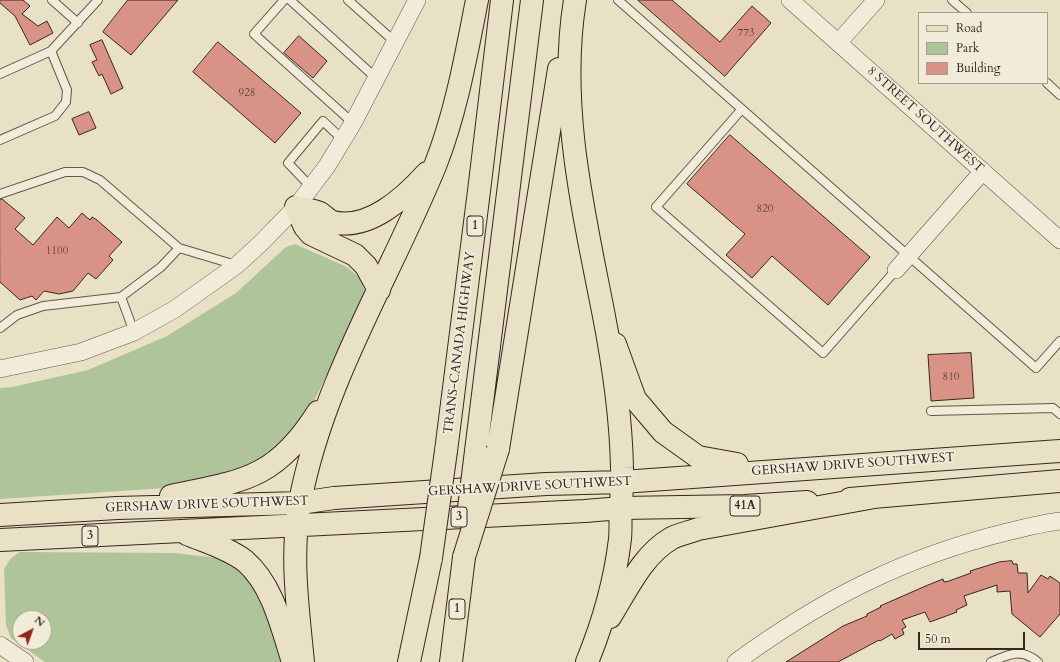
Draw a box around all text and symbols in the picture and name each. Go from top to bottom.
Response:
legend [918,12,1048,84]
text: Road [956,20,982,36]
house number: 773 [738,26,754,40]
text: Park [956,40,979,56]
text: Building [956,60,1000,76]
street label: 8 STREET SOUTHWEST [863,64,987,176]
house number: 928 [239,86,255,100]
house number: 820 [757,202,773,216]
road number: 1 [467,216,483,236]
house number: 1100 [46,244,68,258]
street label: TRANS-CANADA HIGHWAY [441,251,479,435]
house number: 810 [943,370,959,384]
street label: GERSHAW DRIVE SOUTHWEST [751,450,955,480]
street label: GERSHAW DRIVE SOUTHWEST [428,474,632,500]
street label: GERSHAW DRIVE SOUTHWEST [105,494,309,516]
road number: 41A [730,496,760,516]
road number: 3 [451,507,467,527]
road number: 3 [82,526,98,546]
road number: 1 [449,599,465,619]
north arrow [12,610,52,650]
text: N [31,613,48,630]
scale bar [920,624,1027,650]
text: 50 m [925,631,951,647]

